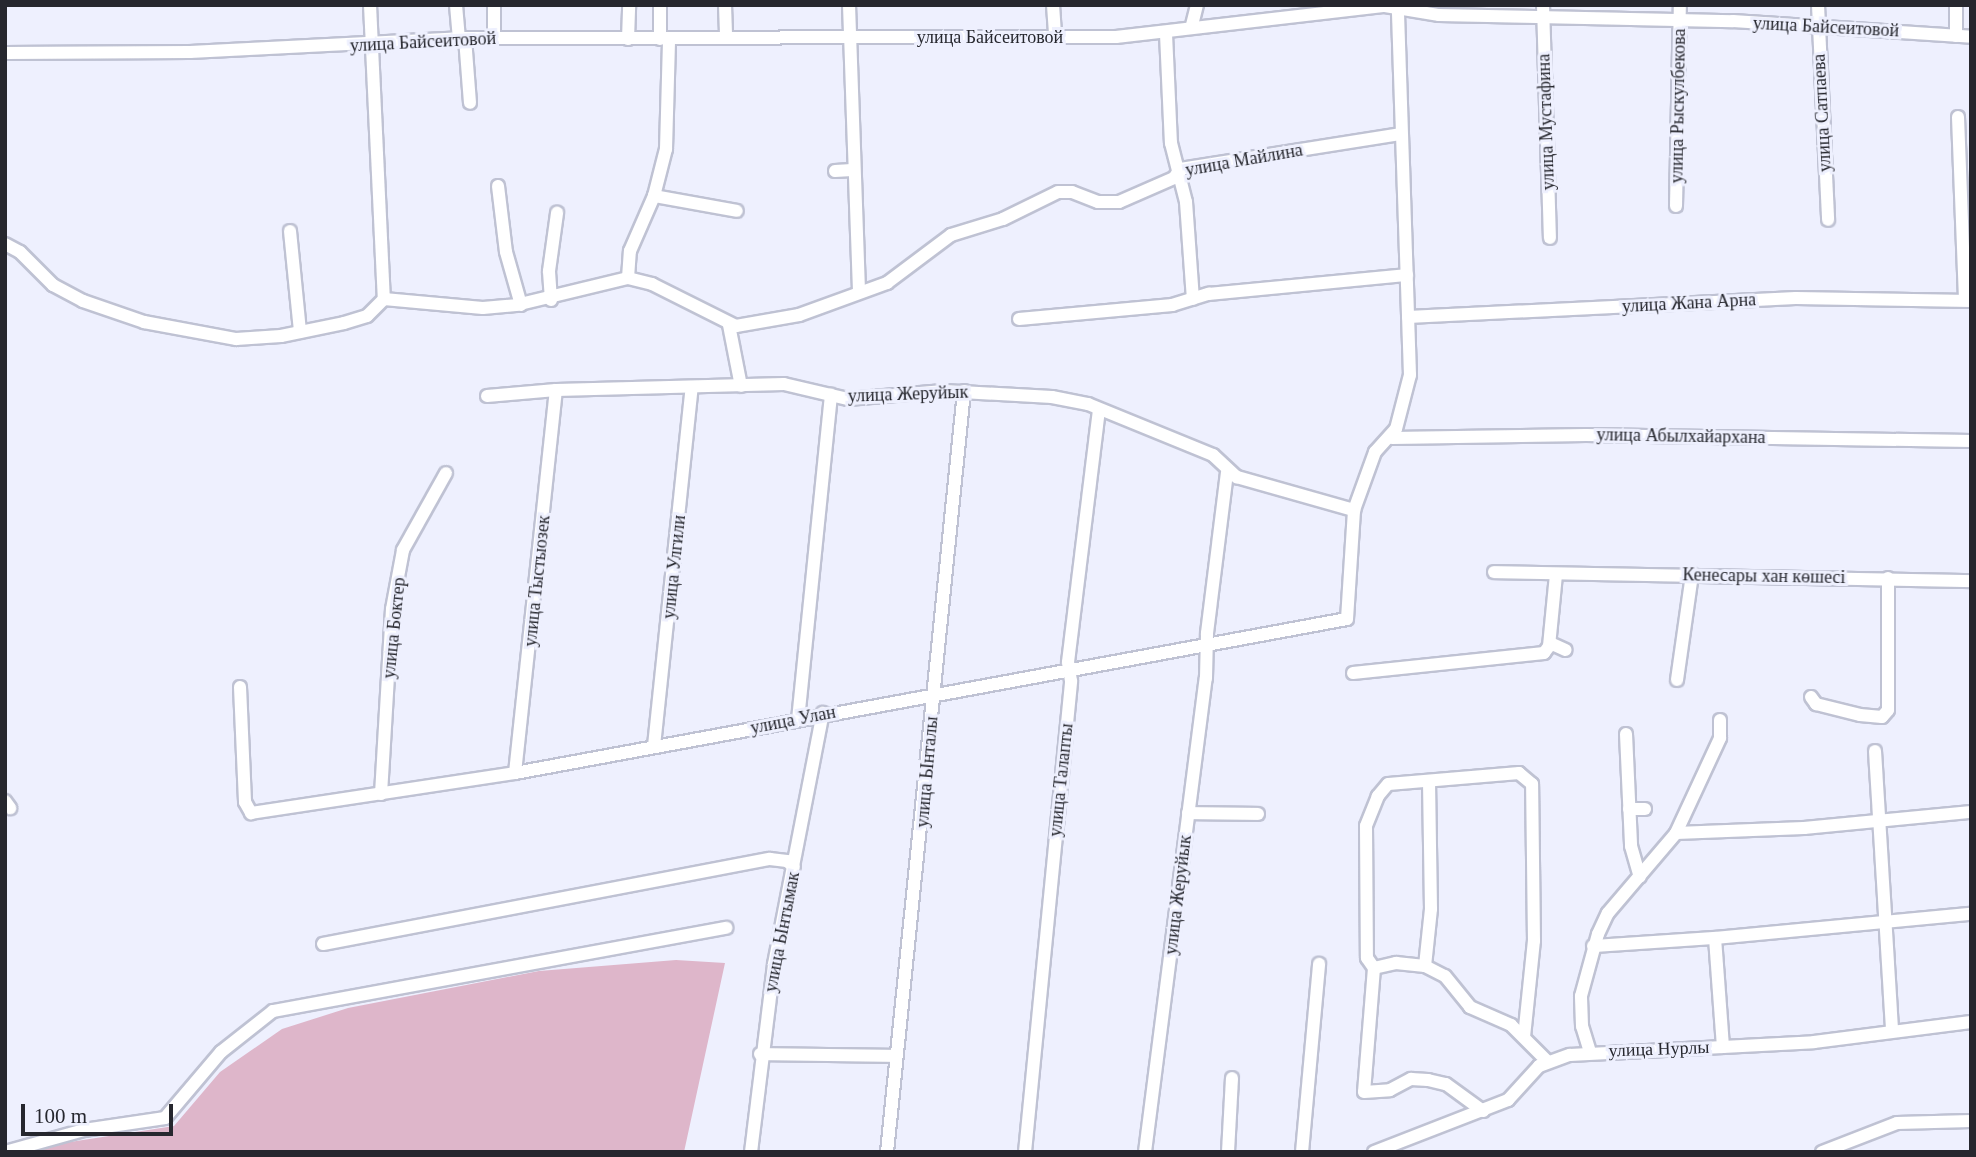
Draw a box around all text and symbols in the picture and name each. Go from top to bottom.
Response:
street label: улица Байсеитовой [1752,12,1900,42]
street label: улица Байсеитовой [917,26,1063,48]
street label: улица Байсеитовой [349,27,497,57]
street label: улица Рыскулбекова [1666,28,1690,184]
street label: улица Мустафина [1533,53,1559,191]
street label: улица Сатпаева [1808,53,1836,173]
street label: улица Майлина [1184,139,1304,181]
street label: улица Жана Арна [1621,289,1757,317]
street label: улица Жеруйык [847,381,969,407]
street label: улица Абылхайархана [1596,424,1766,448]
street label: улица Тыстыозек [519,514,555,648]
street label: улица Улгили [658,514,690,620]
street label: Кенесары хан көшесі [1682,564,1846,588]
street label: улица Боктер [378,576,410,680]
street label: улица Улан [749,701,837,739]
street label: улица Ынталы [911,715,943,829]
street label: улица Талапты [1044,722,1078,838]
street label: улица Жеруйык [1160,834,1196,956]
street label: улица Ынтымак [760,870,804,994]
street label: улица Нурлы [1608,1036,1710,1062]
scale bar [24,1090,177,1134]
text: 100 m [34,1104,87,1128]

